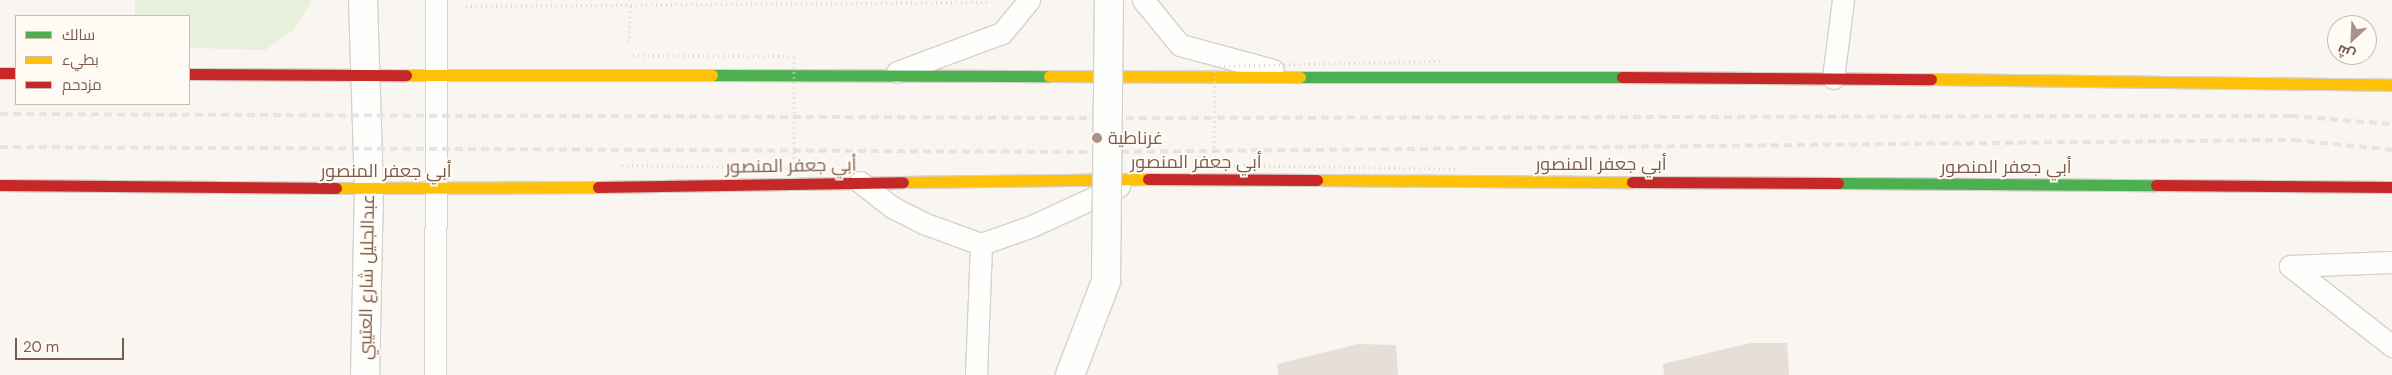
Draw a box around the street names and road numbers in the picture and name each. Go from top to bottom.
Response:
street label: أبي جعفر المنصور [1130,151,1262,173]
street label: أبي جعفر المنصور [1535,153,1667,175]
street label: أبي جعفر المنصور [725,154,857,178]
street label: أبي جعفر المنصور [1940,156,2072,178]
street label: أبي جعفر المنصور [320,160,452,182]
street label: عبدالجليل شارع العتيبي [355,194,379,360]

